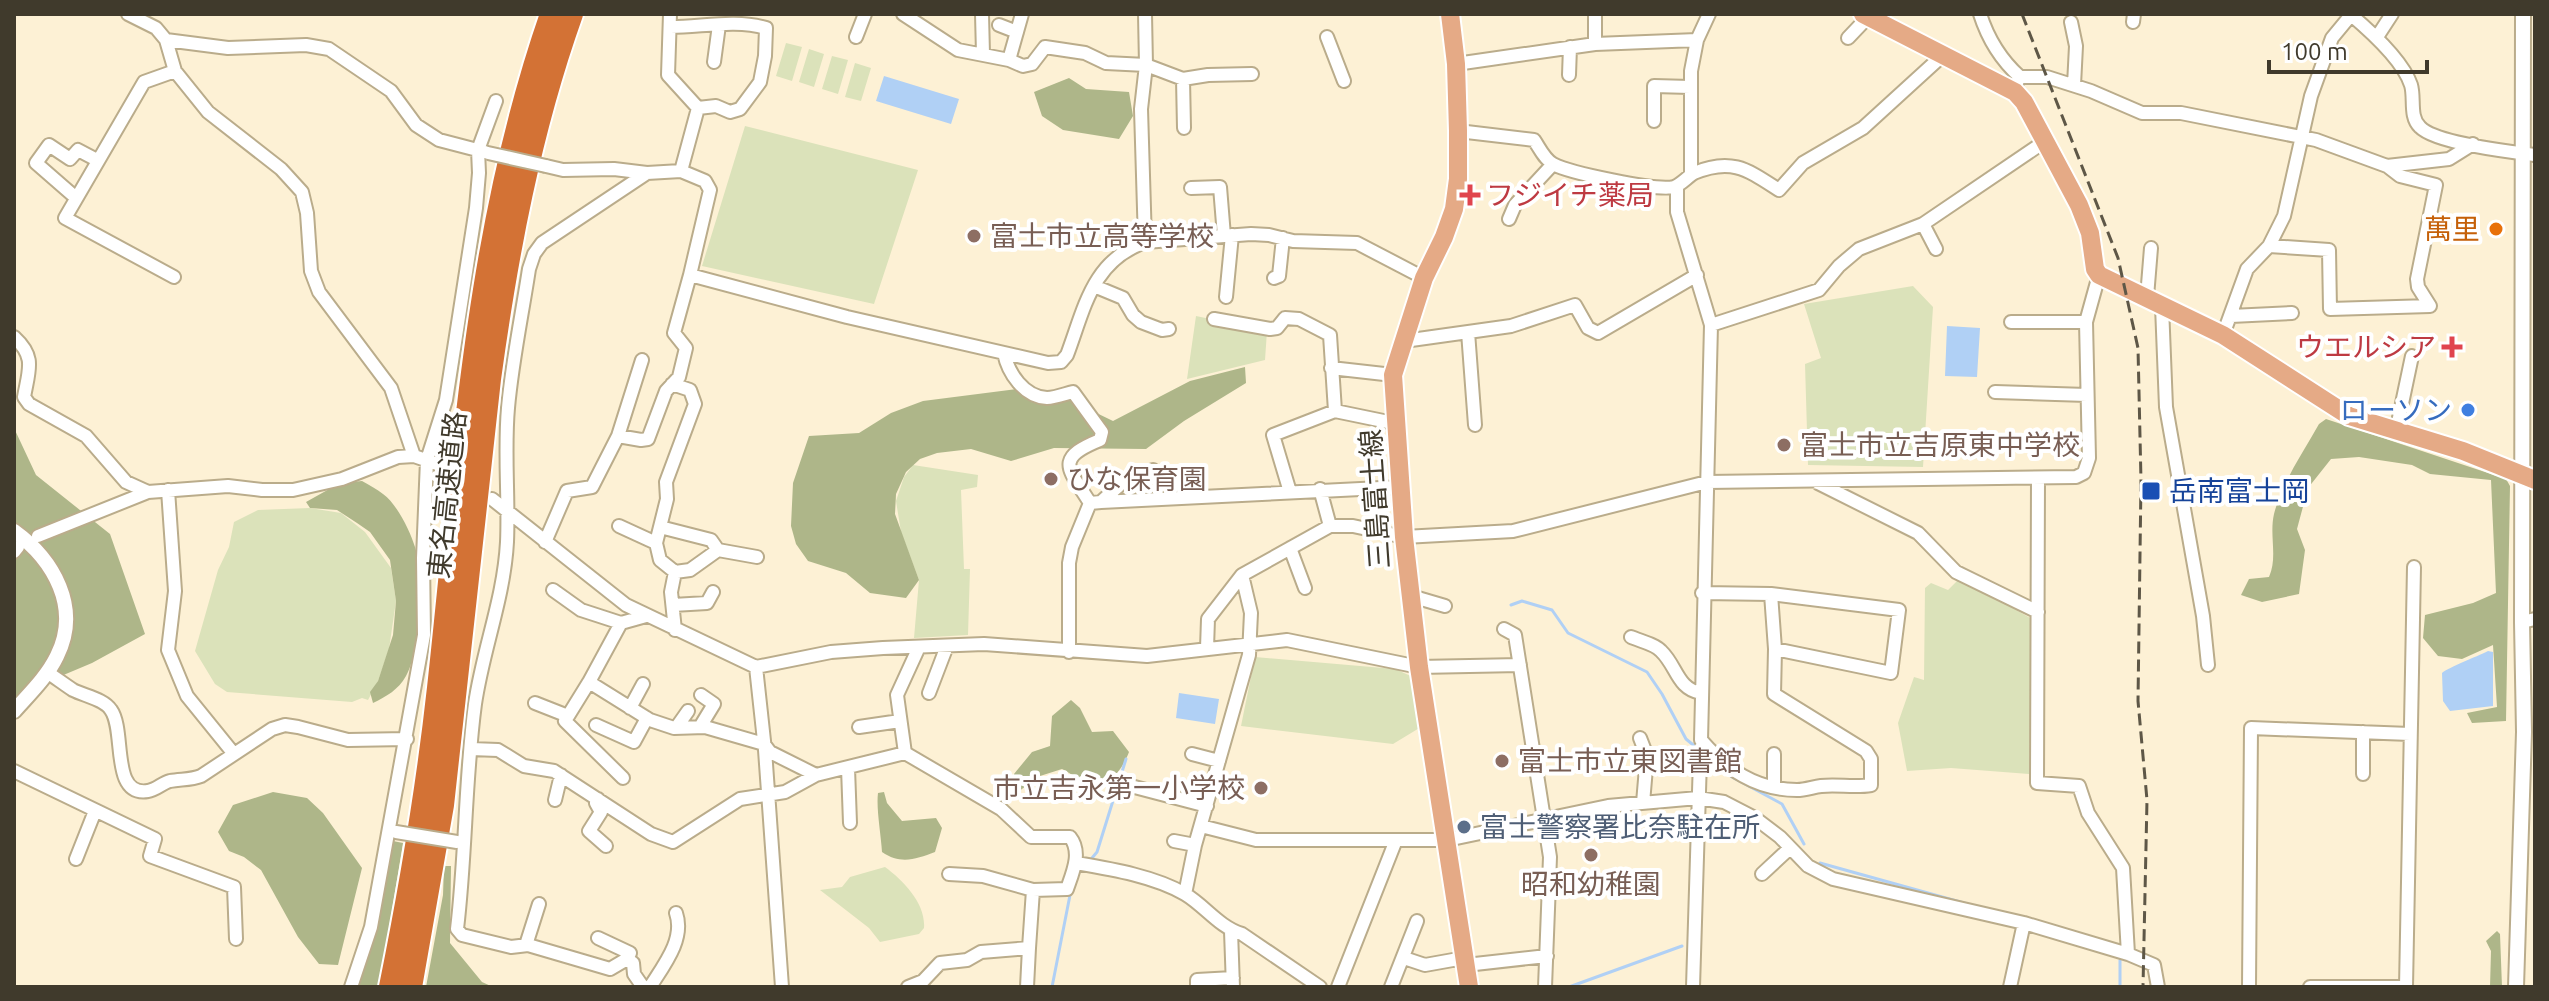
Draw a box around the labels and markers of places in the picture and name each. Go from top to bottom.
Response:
place label: フジイチ薬局 [1486,179,1654,210]
marker: フジイチ薬局 [1461,186,1479,204]
place label: 萬里 [2424,213,2480,244]
place label: 富士市立高等学校 [990,220,1214,251]
marker: 萬里 [2487,220,2505,238]
marker: 富士市立高等学校 [965,227,983,245]
place label: ウエルシア [2296,331,2436,362]
marker: ウエルシア [2443,338,2461,356]
place label: ローソン [2340,394,2452,425]
marker: ローソン [2459,401,2477,419]
place label: 富士市立吉原東中学校 [1800,429,2080,460]
marker: 富士市立吉原東中学校 [1775,436,1793,454]
place label: ひな保育園 [1067,463,1207,494]
marker: ひな保育園 [1042,470,1060,488]
place label: 岳南富士岡 [2169,475,2309,506]
marker: 岳南富士岡 [2140,480,2162,502]
place label: 富士市立東図書館 [1518,745,1742,776]
marker: 富士市立東図書館 [1493,752,1511,770]
place label: 市立吉永第一小学校 [993,772,1245,803]
marker: 市立吉永第一小学校 [1252,779,1270,797]
place label: 富士警察署比奈駐在所 [1480,811,1760,842]
marker: 富士警察署比奈駐在所 [1455,818,1473,836]
marker: 昭和幼稚園 [1582,846,1600,864]
place label: 昭和幼稚園 [1521,868,1661,899]

